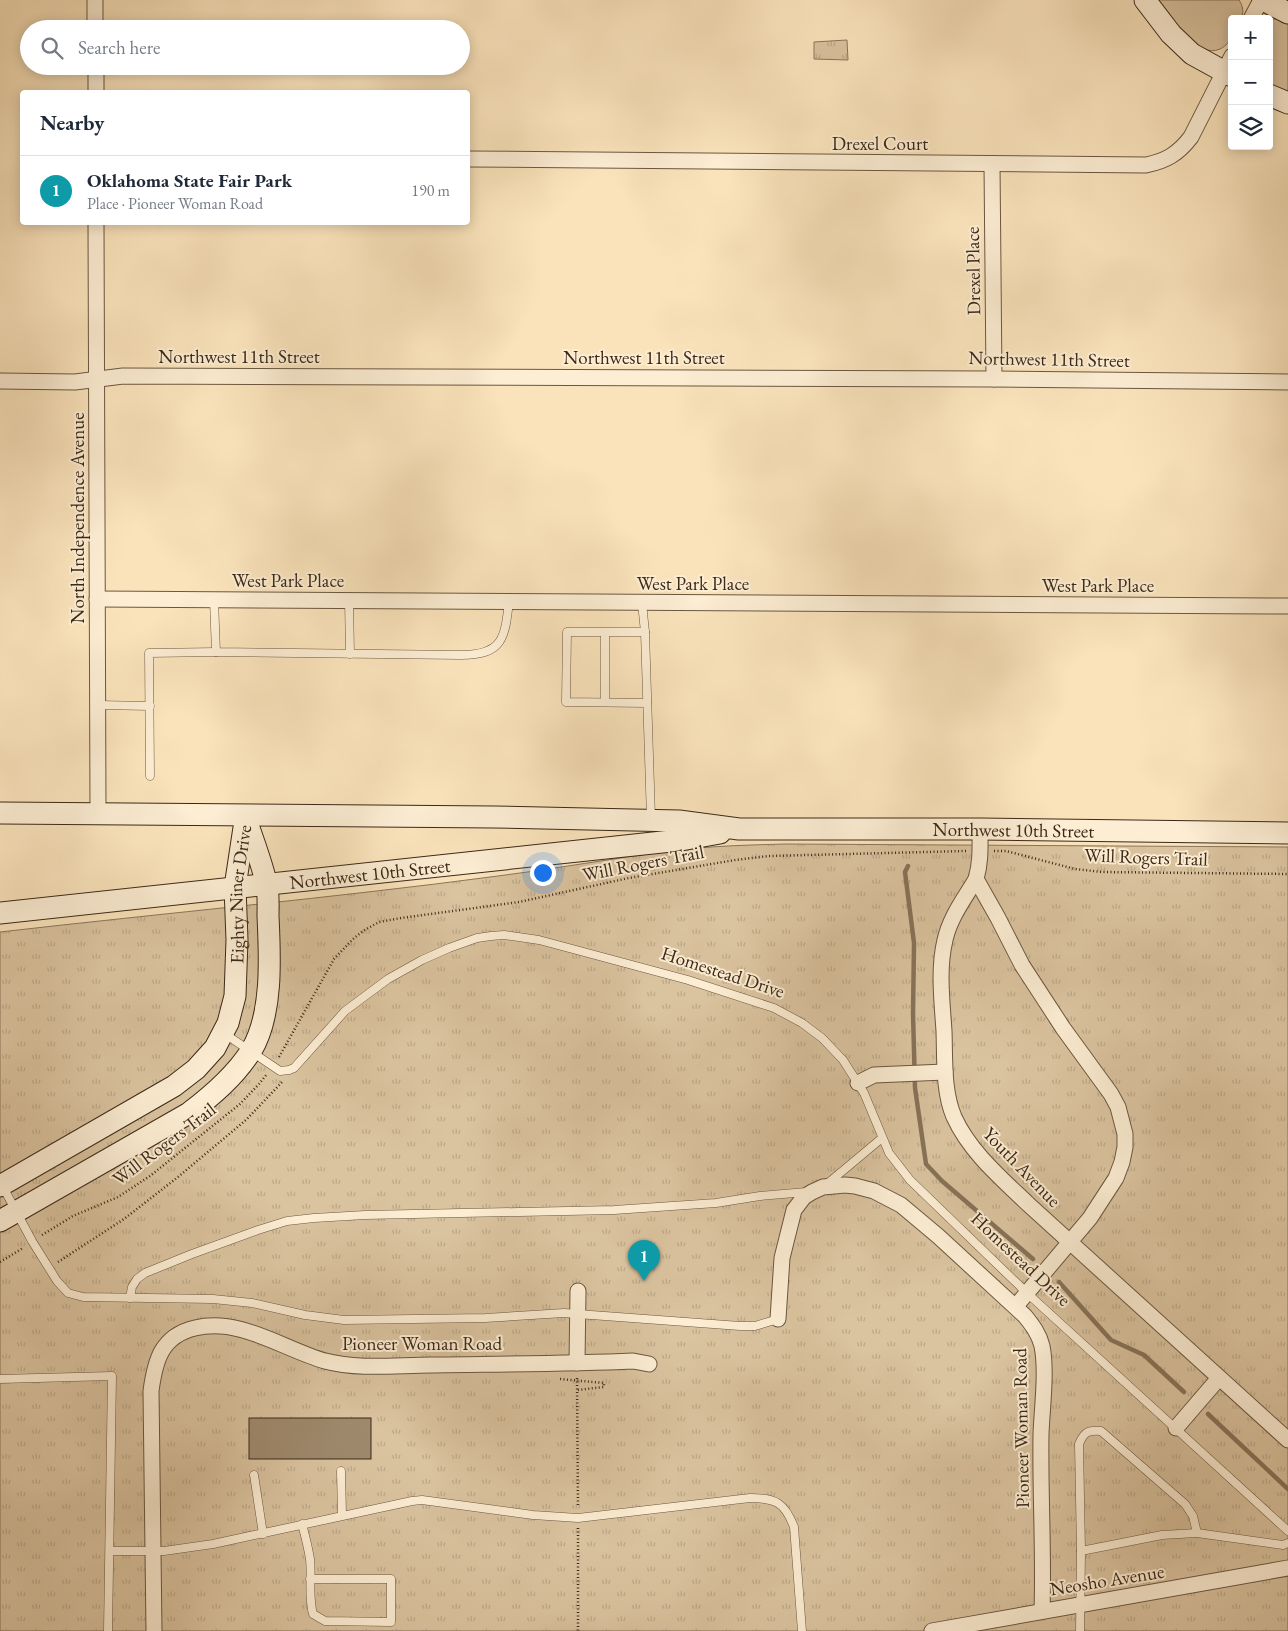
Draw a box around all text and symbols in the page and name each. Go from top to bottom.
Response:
map controls [1228,15,1273,150]
button: + [1228,15,1273,60]
search box [20,20,470,75]
icon: search [38,34,66,62]
text: Search here [78,35,160,60]
button: − [1228,60,1273,105]
button: layers [1228,105,1273,150]
text: Nearby [40,109,104,136]
street label: Drexel Court [832,131,928,156]
text: Oklahoma State Fair Park [87,168,292,193]
text: 1 [52,180,60,201]
text: 190 m [411,180,450,201]
text: Place · Pioneer Woman Road [87,193,263,214]
street label: Drexel Place [960,226,986,316]
street label: Northwest 11th Street [158,344,320,369]
street label: Northwest 11th Street [563,345,725,370]
street label: Northwest 11th Street [968,345,1130,373]
street label: North Independence Avenue [65,412,90,624]
street label: West Park Place [232,568,344,593]
street label: West Park Place [637,571,749,596]
street label: West Park Place [1042,573,1154,598]
street label: Northwest 10th Street [933,816,1094,843]
street label: Eighty Niner Drive [222,823,257,964]
street label: Will Rogers Trail [580,839,706,887]
street label: Will Rogers Trail [1084,842,1209,872]
street label: Northwest 10th Street [288,852,452,894]
your location [530,860,556,886]
street label: Homestead Drive [658,940,788,1004]
street label: Will Rogers Trail [107,1097,221,1191]
street label: Youth Avenue [977,1121,1067,1213]
street label: Homestead Drive [966,1206,1076,1312]
pin: 1 [628,1240,660,1281]
street label: Pioneer Woman Road [342,1331,502,1356]
street label: Pioneer Woman Road [1007,1347,1035,1508]
street label: Neosho Avenue [1048,1559,1166,1601]

